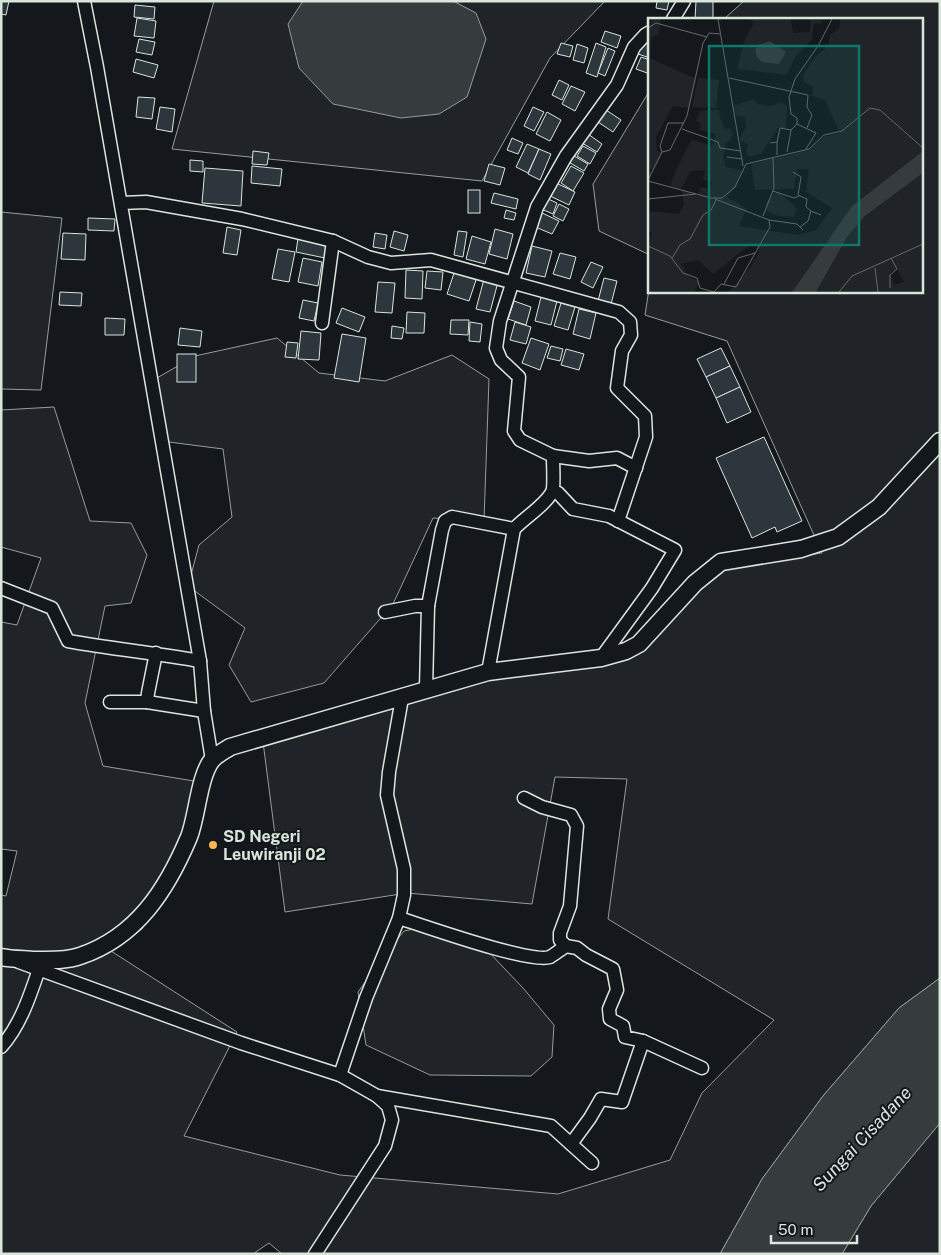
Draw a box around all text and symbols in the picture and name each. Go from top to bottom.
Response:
inset map [648,18,924,292]
place label: SD Negeri Leuwiranji 02 [223,827,326,864]
marker: SD Negeri Leuwiranji 02 [207,839,219,851]
water label: Sungai Cisadane [808,1082,916,1195]
scale bar [771,1212,857,1244]
text: 50 m [778,1221,813,1238]

